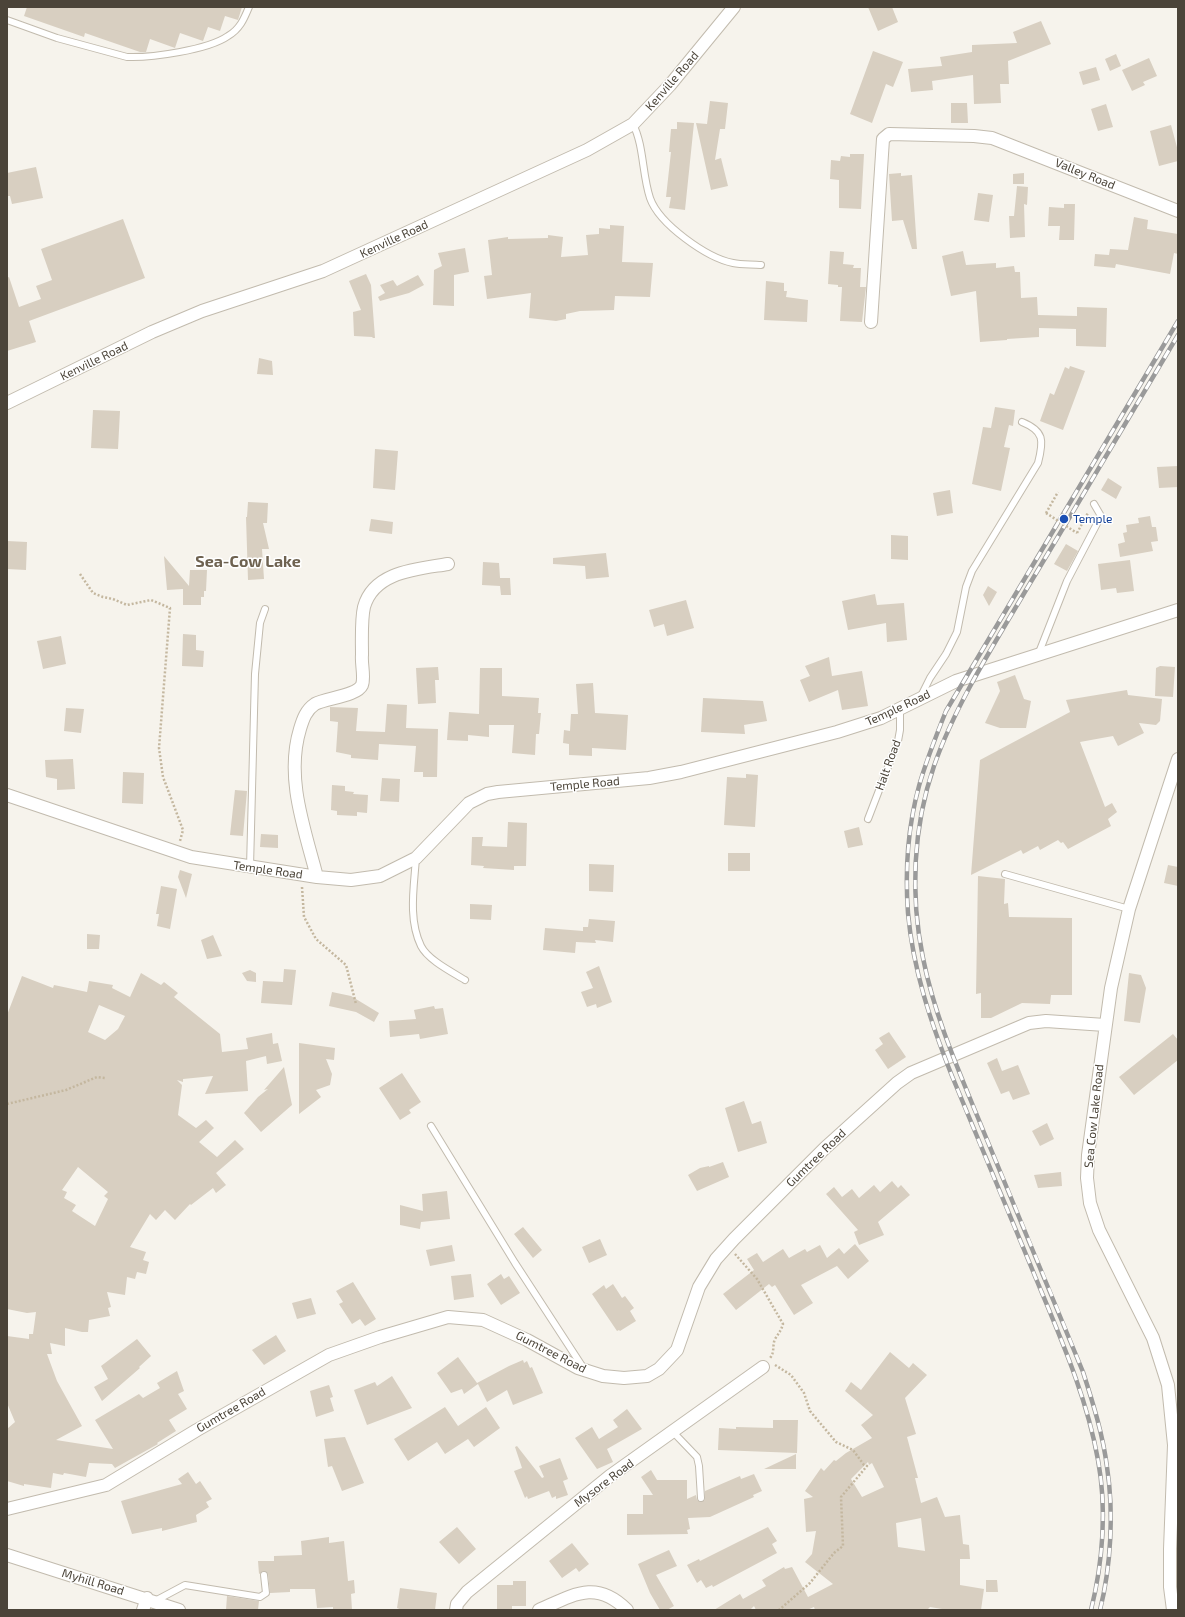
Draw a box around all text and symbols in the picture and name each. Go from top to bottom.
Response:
street label: Kenville Road [642,49,702,113]
street label: Valley Road [1053,155,1117,193]
street label: Kenville Road [358,217,430,261]
street label: Kenville Road [58,338,130,384]
place label: Temple [1073,512,1113,526]
marker: Temple [1058,513,1070,525]
district label: Sea-Cow Lake [195,552,301,572]
street label: Temple Road [863,687,933,729]
street label: Halt Road [872,738,904,792]
street label: Temple Road [550,774,620,794]
street label: Temple Road [232,858,304,882]
street label: Sea Cow Lake Road [1081,1064,1107,1168]
street label: Gumtree Road [783,1126,849,1190]
street label: Gumtree Road [513,1328,589,1376]
street label: Gumtree Road [194,1384,268,1436]
street label: Mysore Road [571,1456,637,1510]
street label: Myhill Road [60,1566,126,1598]

